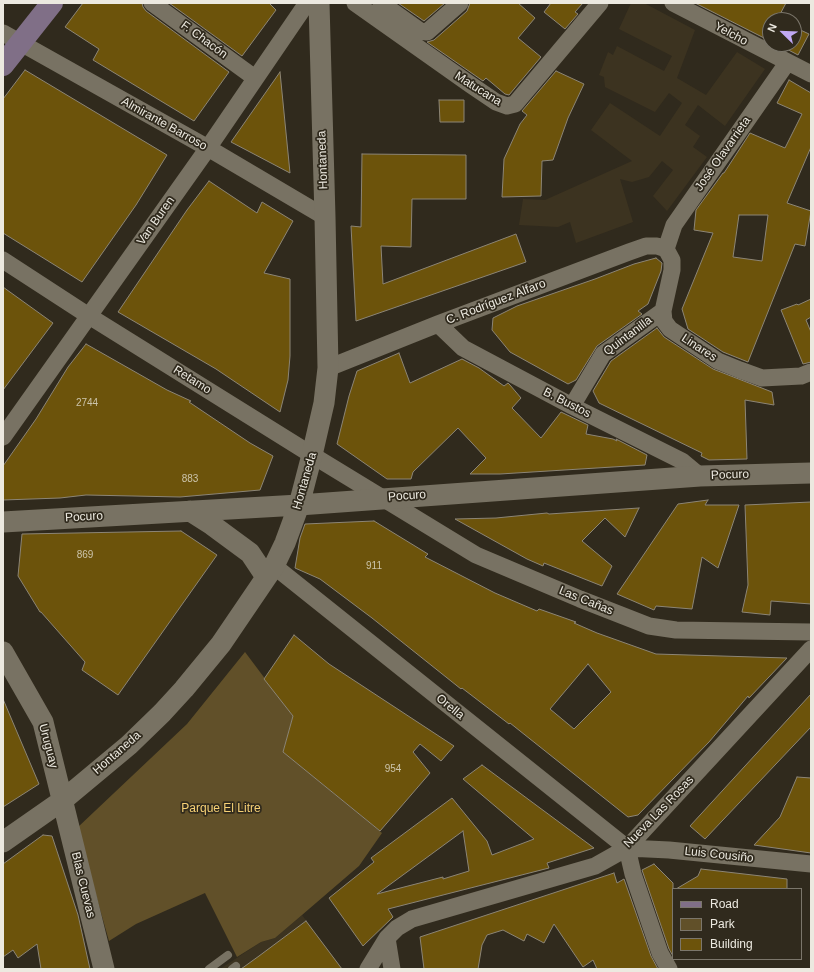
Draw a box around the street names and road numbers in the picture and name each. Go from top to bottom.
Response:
street label: F. Chacón [178,18,230,62]
street label: Yelcho [712,19,750,49]
street label: Matucana [452,69,504,109]
street label: Almirante Barroso [119,94,209,154]
street label: José Olavarrieta [692,114,754,194]
street label: Hontaneda [315,130,331,190]
street label: Van Buren [134,194,178,248]
street label: C. Rodríguez Alfaro [444,276,548,328]
street label: Quintanilla [601,313,655,359]
street label: Linares [679,331,719,365]
street label: Retamo [170,363,214,397]
street label: B. Bustos [541,385,593,421]
street label: Hontaneda [290,451,320,511]
street label: Pocuro [711,467,749,483]
street label: Pocuro [388,487,426,505]
street label: Pocuro [65,509,103,525]
street label: Las Cañas [557,584,615,618]
street label: Orella [433,691,467,723]
street label: Uruguay [35,722,61,770]
street label: Hontaneda [90,728,144,778]
street label: Nueva Las Rosas [621,773,697,851]
street label: Luis Cousiño [684,844,754,866]
street label: Blas Cuevas [68,851,98,919]

